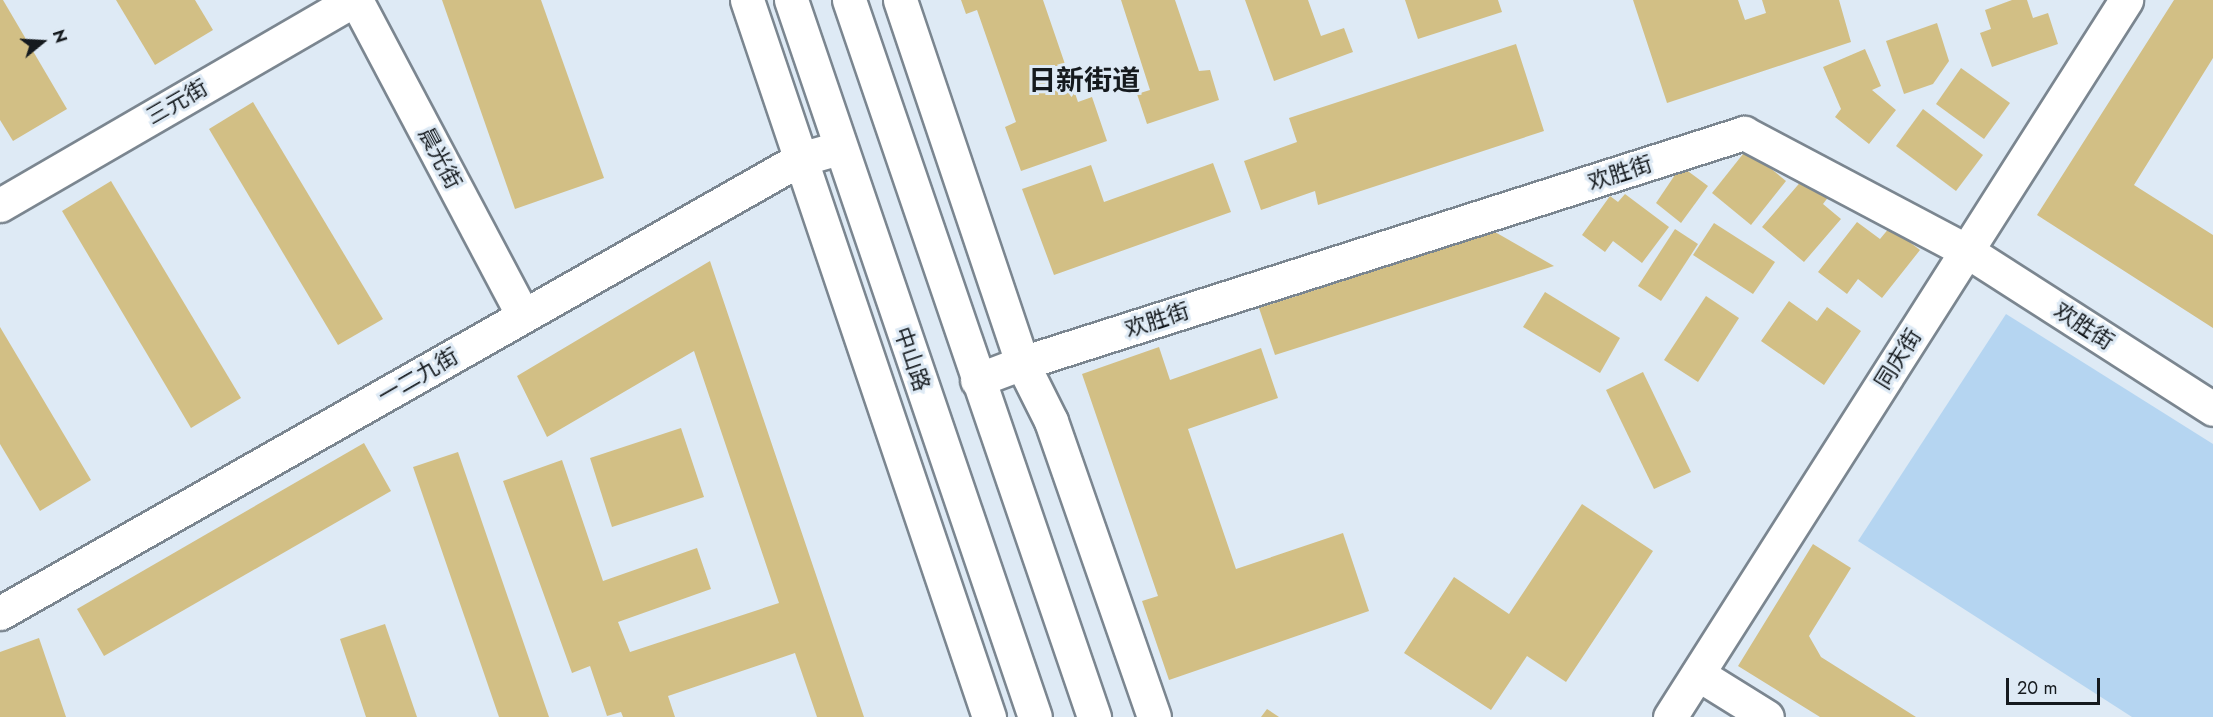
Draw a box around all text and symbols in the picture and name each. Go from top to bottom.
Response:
north arrow [12,12,72,72]
text: N [47,27,72,46]
district label: 日新街道 [1028,64,1140,98]
street label: 三元街 [142,74,212,130]
street label: 晨光街 [413,123,467,193]
street label: 欢胜街 [1585,150,1655,196]
street label: 欢胜街 [1122,297,1192,343]
street label: 欢胜街 [2049,297,2119,355]
street label: 中山路 [889,324,935,394]
street label: 同庆街 [1869,324,1927,394]
street label: 一二九街 [373,343,463,409]
scale bar [2009,666,2104,704]
text: 20 m [2017,675,2057,701]

